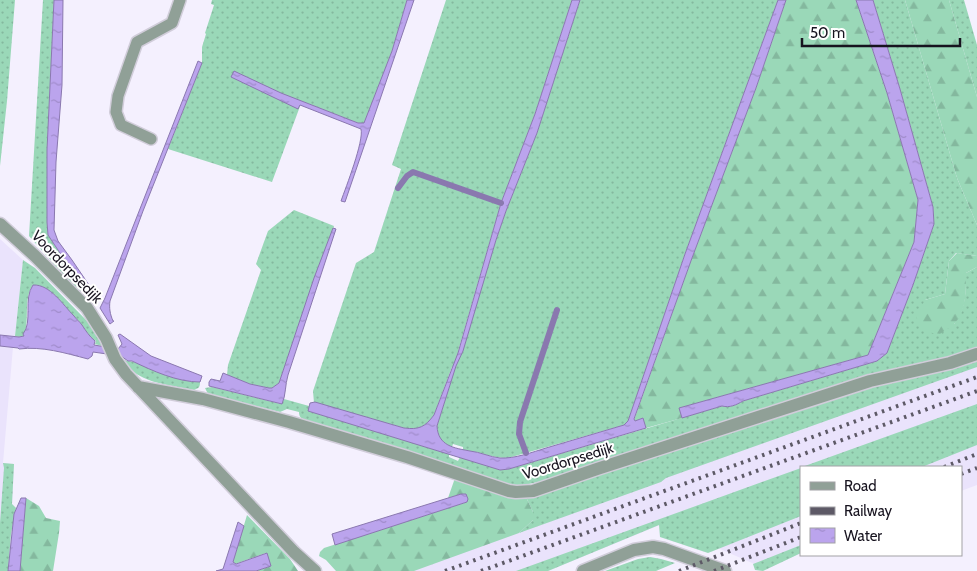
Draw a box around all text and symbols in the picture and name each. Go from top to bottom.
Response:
scale bar [802,15,960,47]
text: 50 m [810,24,845,42]
street label: Voordorpsedijk [28,227,106,307]
street label: Voordorpsedijk [520,439,616,483]
legend [800,466,962,556]
text: Road [844,477,877,495]
text: Railway [844,502,893,520]
text: Water [844,527,882,545]

